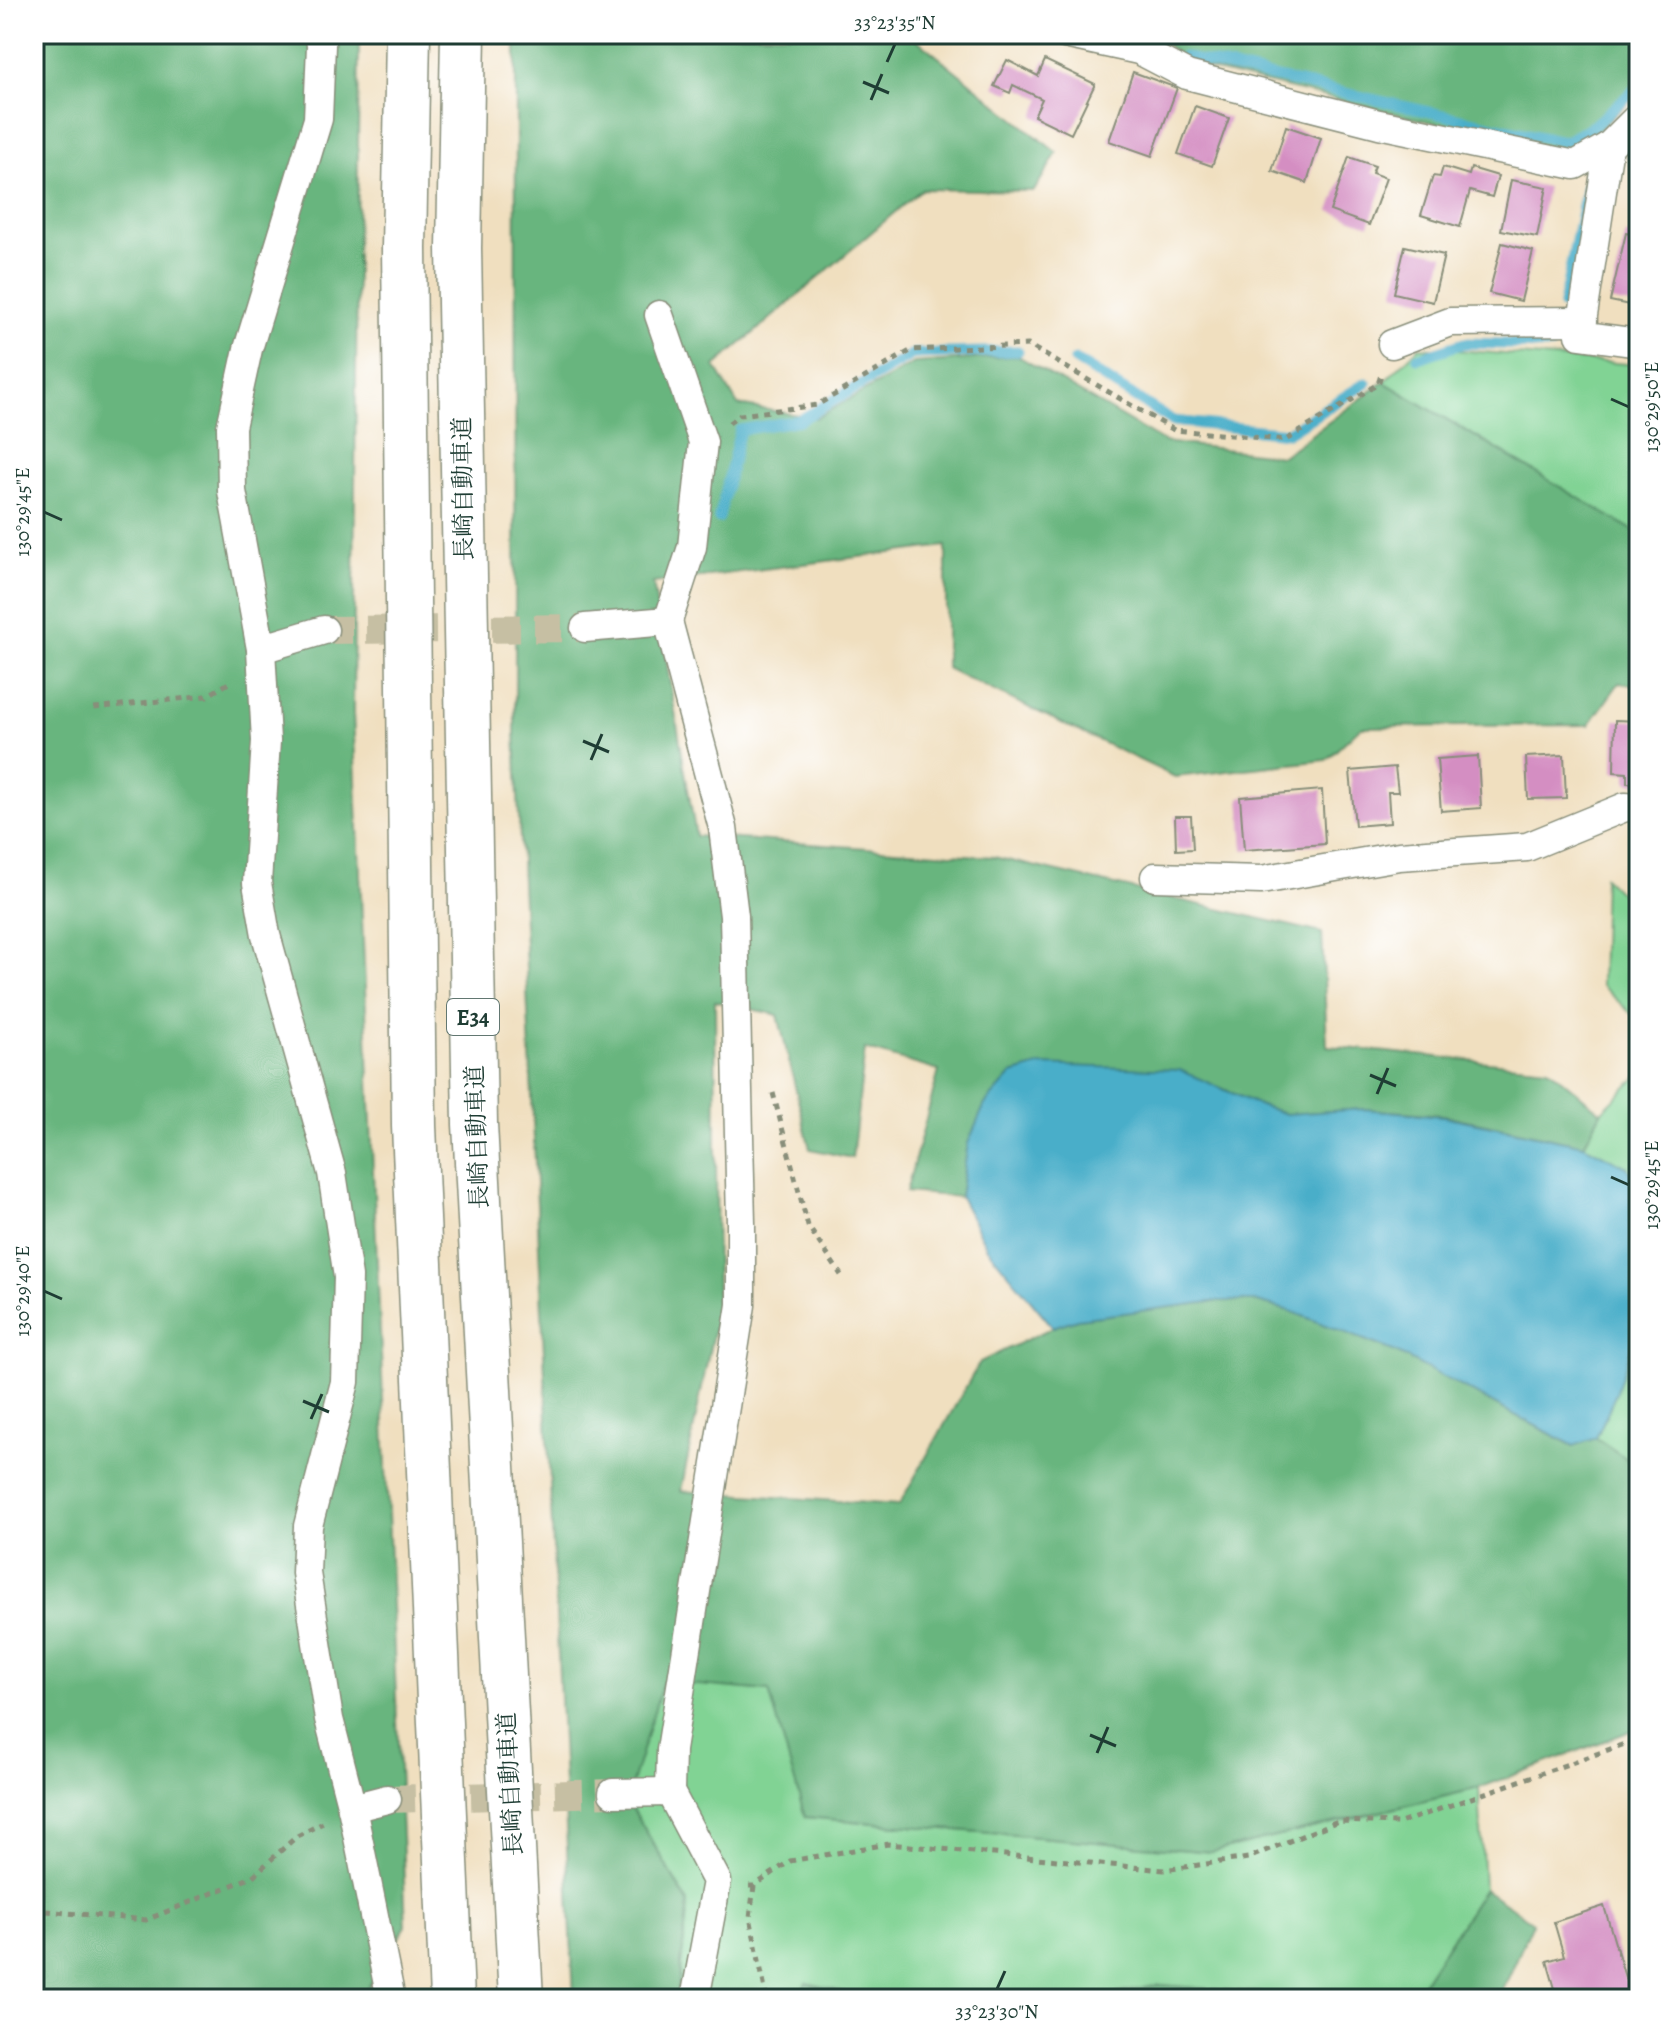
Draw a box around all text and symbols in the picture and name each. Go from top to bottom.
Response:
text: 33°23'35"N [854,9,936,36]
text: 130°29'50"E [1638,361,1665,453]
street label: 長崎自動車道 [446,417,480,561]
text: 130°29'45"E [9,467,36,557]
road number: E34 [447,999,499,1035]
street label: 長崎自動車道 [458,1064,496,1210]
text: 130°29'45"E [1638,1140,1665,1230]
text: 130°29'40"E [9,1245,36,1337]
street label: 長崎自動車道 [490,1711,530,1857]
text: 33°23'30"N [955,1998,1039,2025]

